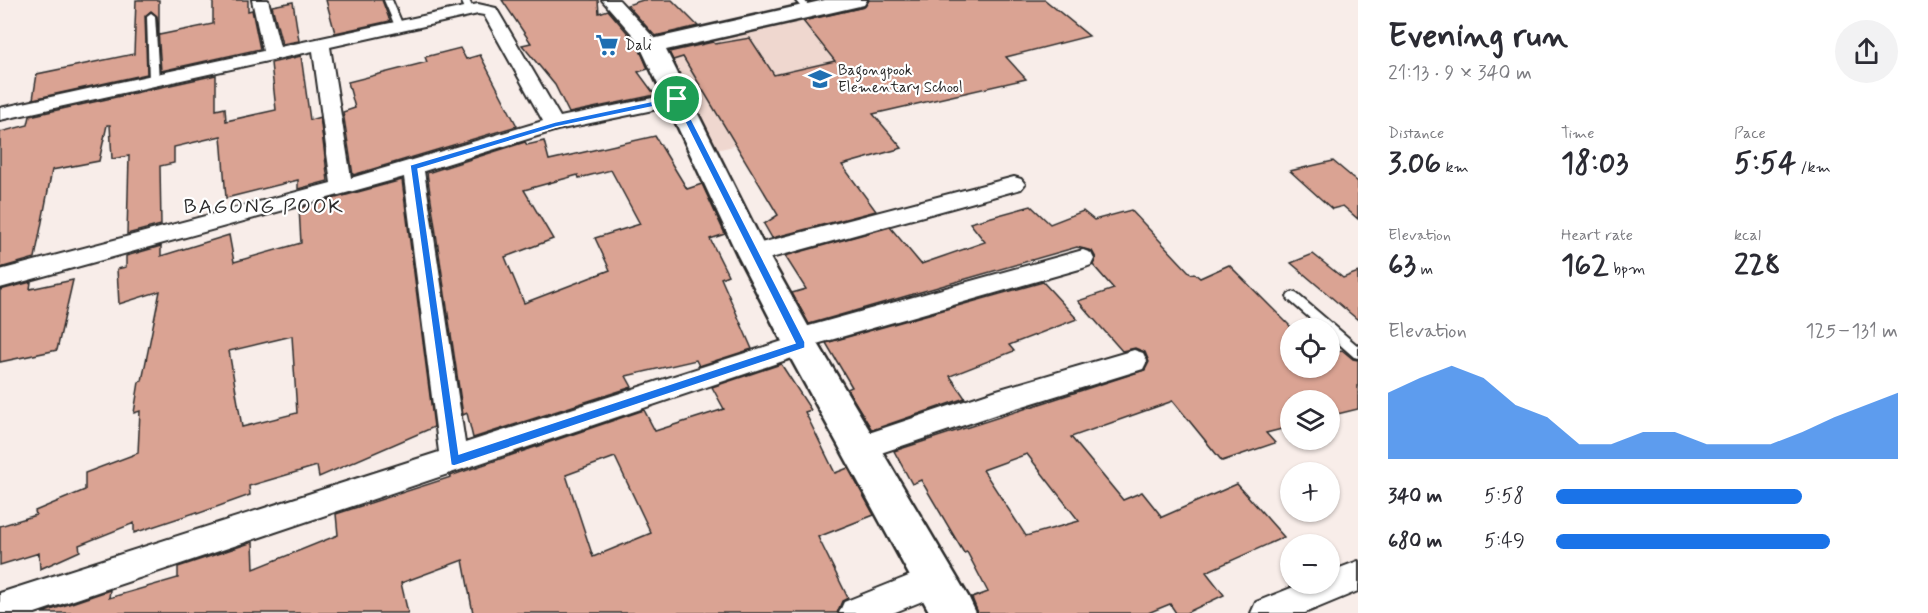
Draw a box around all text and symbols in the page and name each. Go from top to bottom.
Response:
text: Evening run [1388,15,1568,59]
button: share [1835,20,1898,83]
supermarket icon: Dali [594,32,620,58]
place label: Dali [625,36,652,56]
text: 21:13 · 9 × 340 m [1388,60,1532,87]
place label: Bagongpook Elementary School [838,61,963,98]
school or university icon: Bagongpook Elementary School [807,66,833,92]
pin [651,73,702,124]
icon: arrive [660,82,693,115]
text: Distance [1388,123,1444,144]
text: Time [1561,123,1595,144]
text: Pace [1734,123,1766,144]
text: 3.06 [1388,144,1441,183]
text: 18:03 [1561,144,1628,183]
text: 5:54 [1734,144,1796,183]
text: km [1441,157,1469,178]
text: /km [1796,157,1831,178]
district label: BAGONG POOK [184,193,344,221]
text: Elevation [1388,225,1451,246]
text: Heart rate [1561,225,1633,246]
text: kcal [1734,225,1761,246]
text: 63 [1388,246,1416,285]
text: 162 [1561,246,1609,285]
text: 228 [1734,246,1781,285]
text: m [1416,259,1433,280]
text: bpm [1609,259,1645,280]
map controls [1280,318,1340,594]
button: locate [1280,318,1340,378]
text: Elevation [1388,318,1467,345]
text: 125–131 m [1805,318,1898,345]
button: layers [1280,390,1340,450]
button: + [1280,462,1340,522]
text: 340 m [1388,483,1443,510]
text: 5:58 [1484,483,1524,510]
text: 680 m [1388,528,1443,555]
text: 5:49 [1484,528,1525,555]
button: − [1280,534,1340,594]

